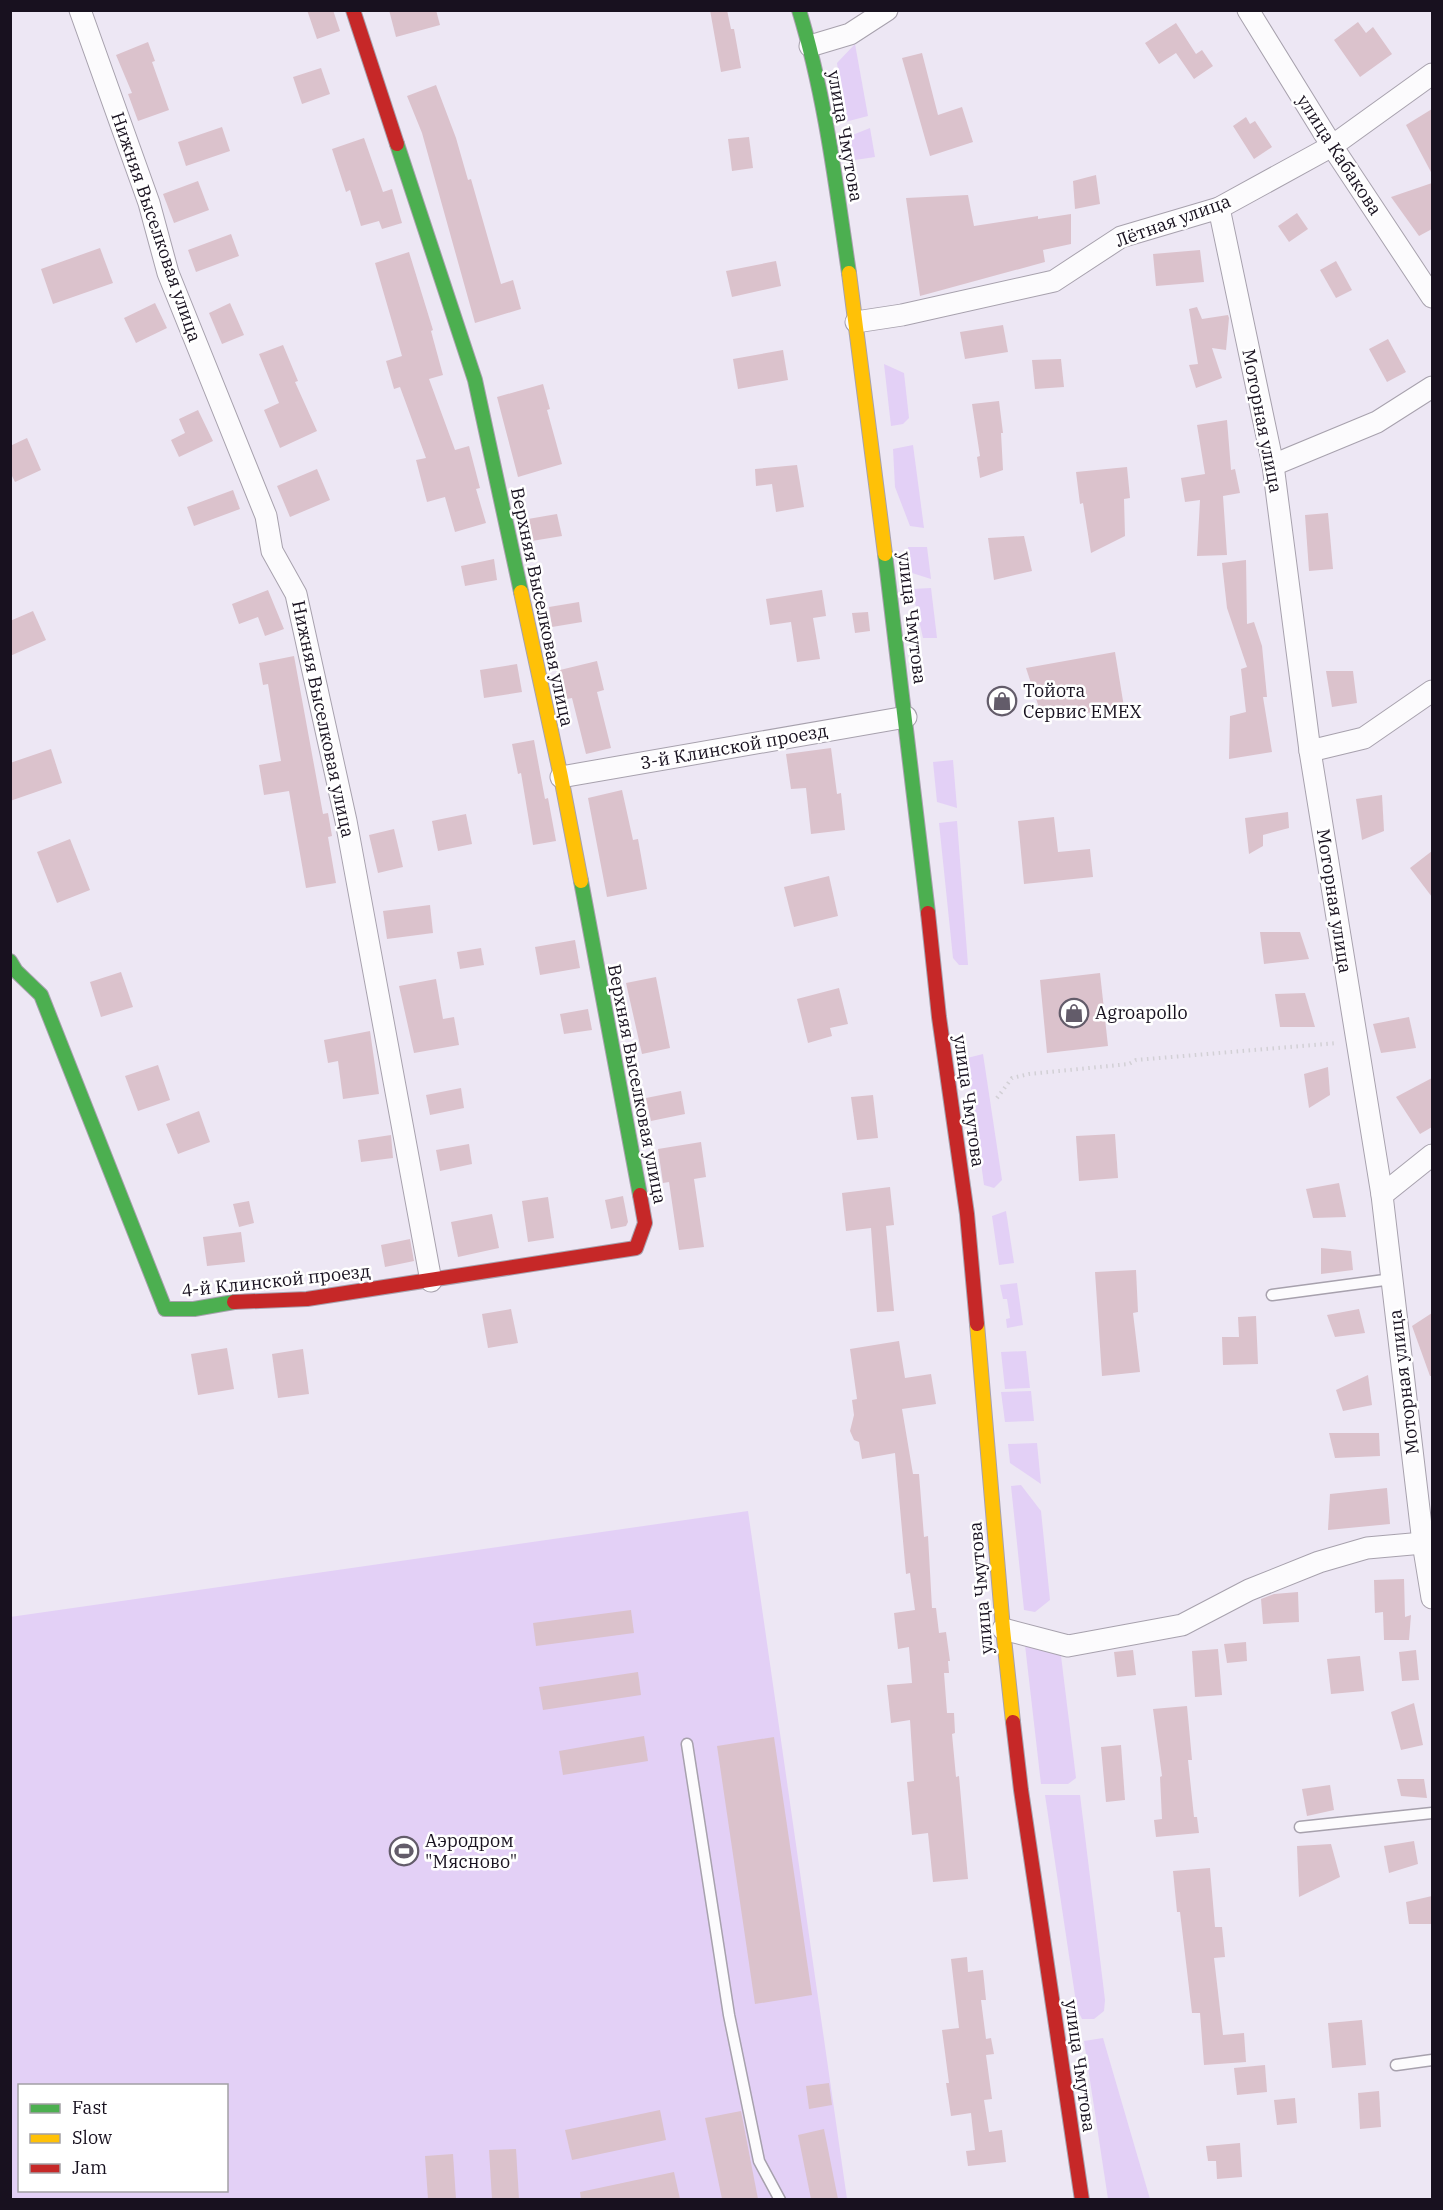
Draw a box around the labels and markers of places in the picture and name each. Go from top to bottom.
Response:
place label: Тойота Сервис EMEX [1023,679,1141,723]
shop icon: Тойота Сервис EMEX [986,685,1018,717]
shop icon: Agroapollo [1058,997,1090,1029]
place label: Agroapollo [1095,1001,1188,1024]
place label: Аэродром "Мясново" [425,1829,517,1873]
sports icon: Аэродром "Мясново" [388,1835,420,1867]

